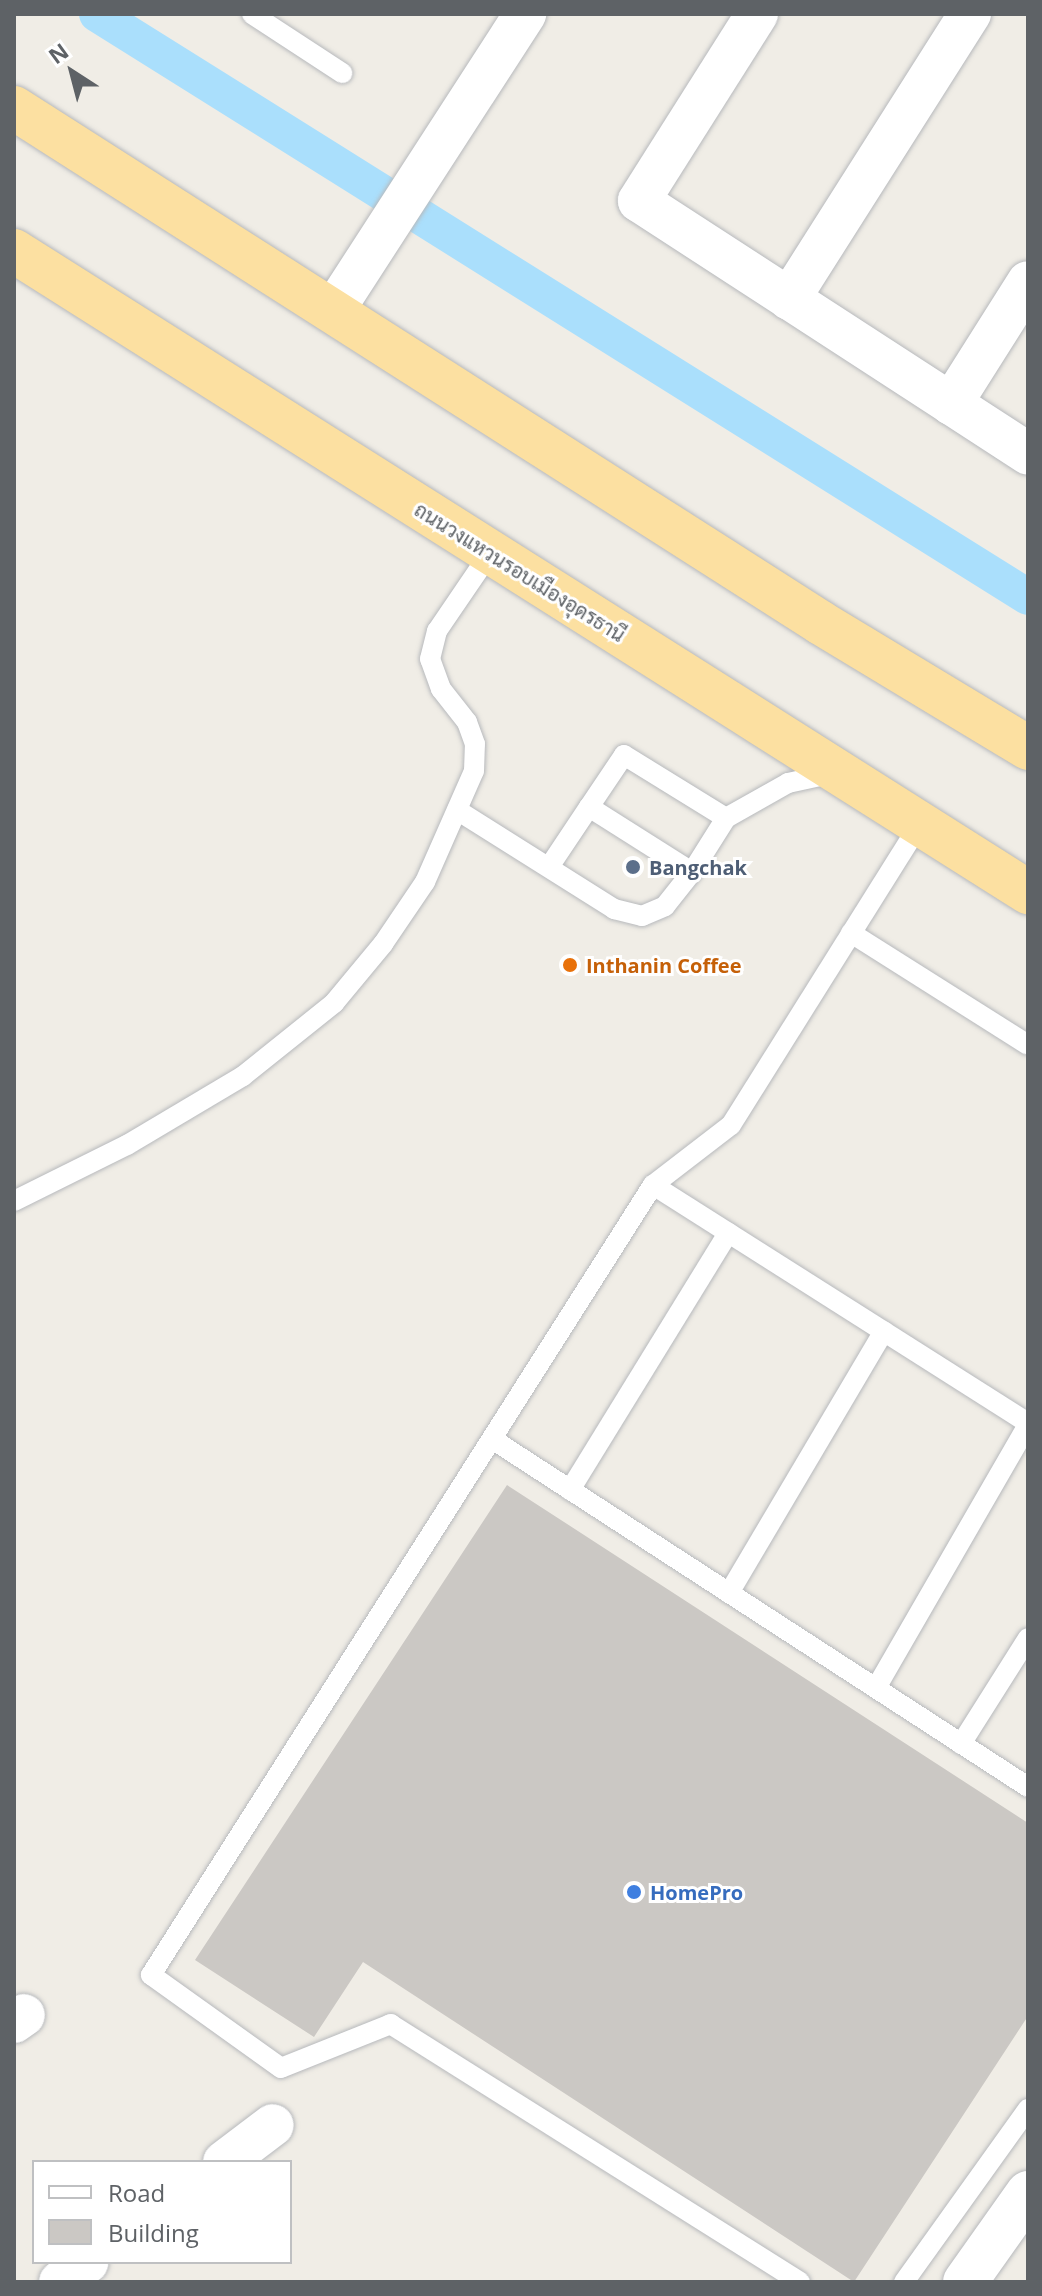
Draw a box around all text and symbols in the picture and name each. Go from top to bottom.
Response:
north arrow [32,32,112,112]
text: N [42,35,74,70]
street label: ถนนวงแหวนรอบเมืองอุดรธานี [410,497,630,647]
place label: Bangchak [649,855,747,879]
marker: Bangchak [624,858,642,876]
place label: Inthanin Coffee [586,953,741,977]
marker: Inthanin Coffee [561,956,579,974]
place label: HomePro [650,1880,743,1904]
marker: HomePro [625,1883,643,1901]
legend [32,2160,292,2264]
text: Road [108,2176,165,2209]
text: Building [108,2216,199,2249]

